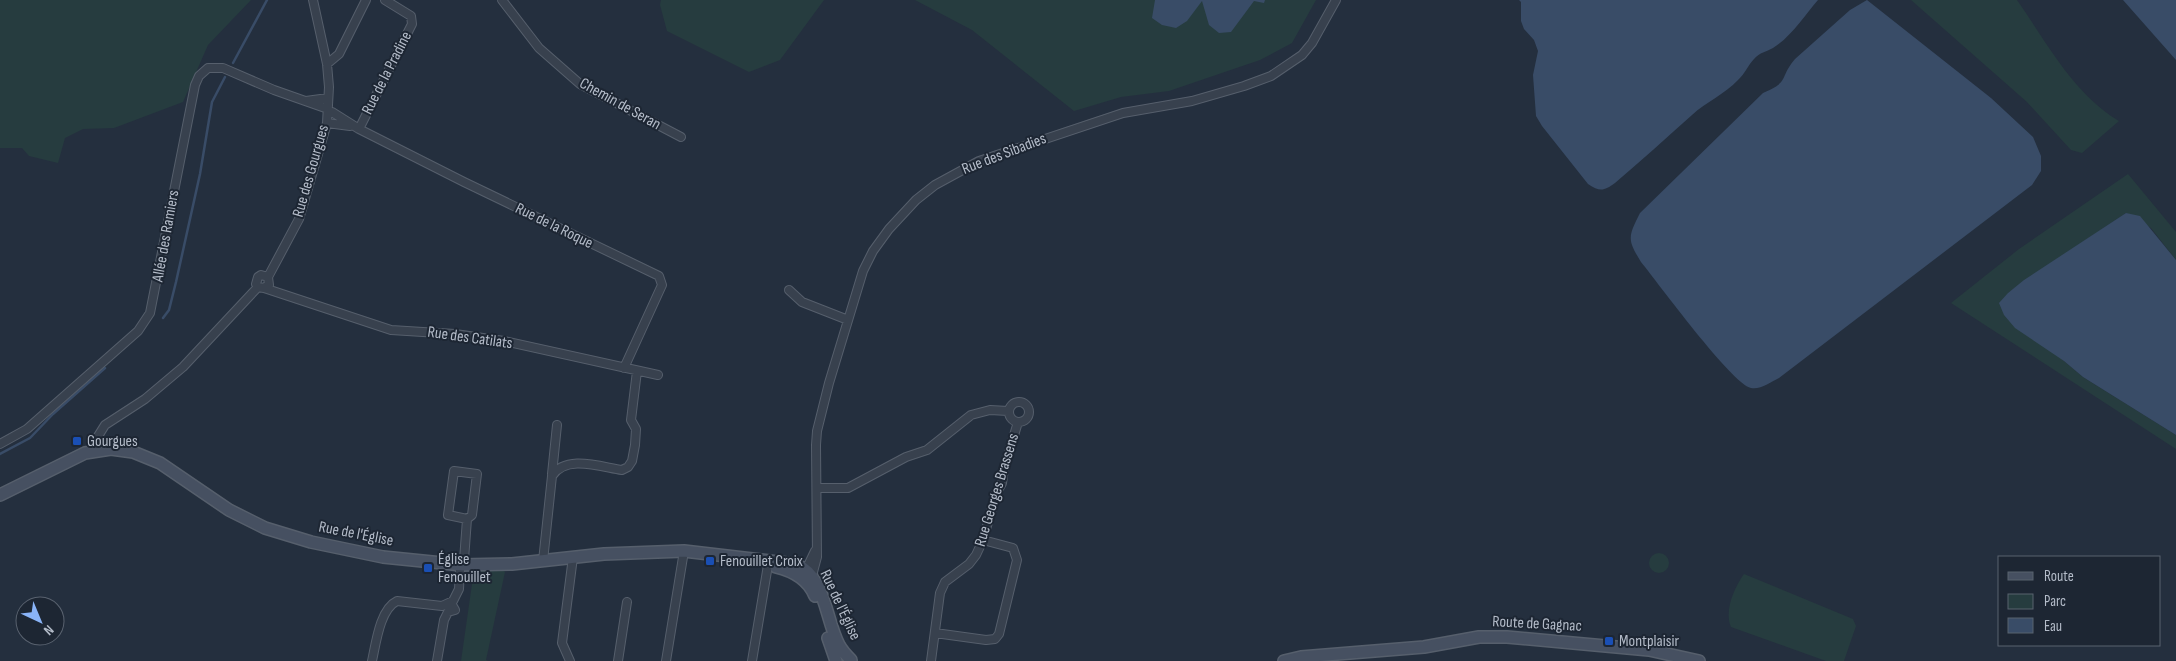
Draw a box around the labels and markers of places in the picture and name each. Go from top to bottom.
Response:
place label: Gourgues [87,432,138,451]
marker: Gourgues [71,435,83,447]
place label: Église Fenouillet [438,550,491,587]
place label: Fenouillet Croix [720,552,803,571]
marker: Fenouillet Croix [704,555,716,567]
marker: Église Fenouillet [422,562,434,574]
place label: Montplaisir [1619,632,1679,651]
marker: Montplaisir [1603,635,1615,647]

